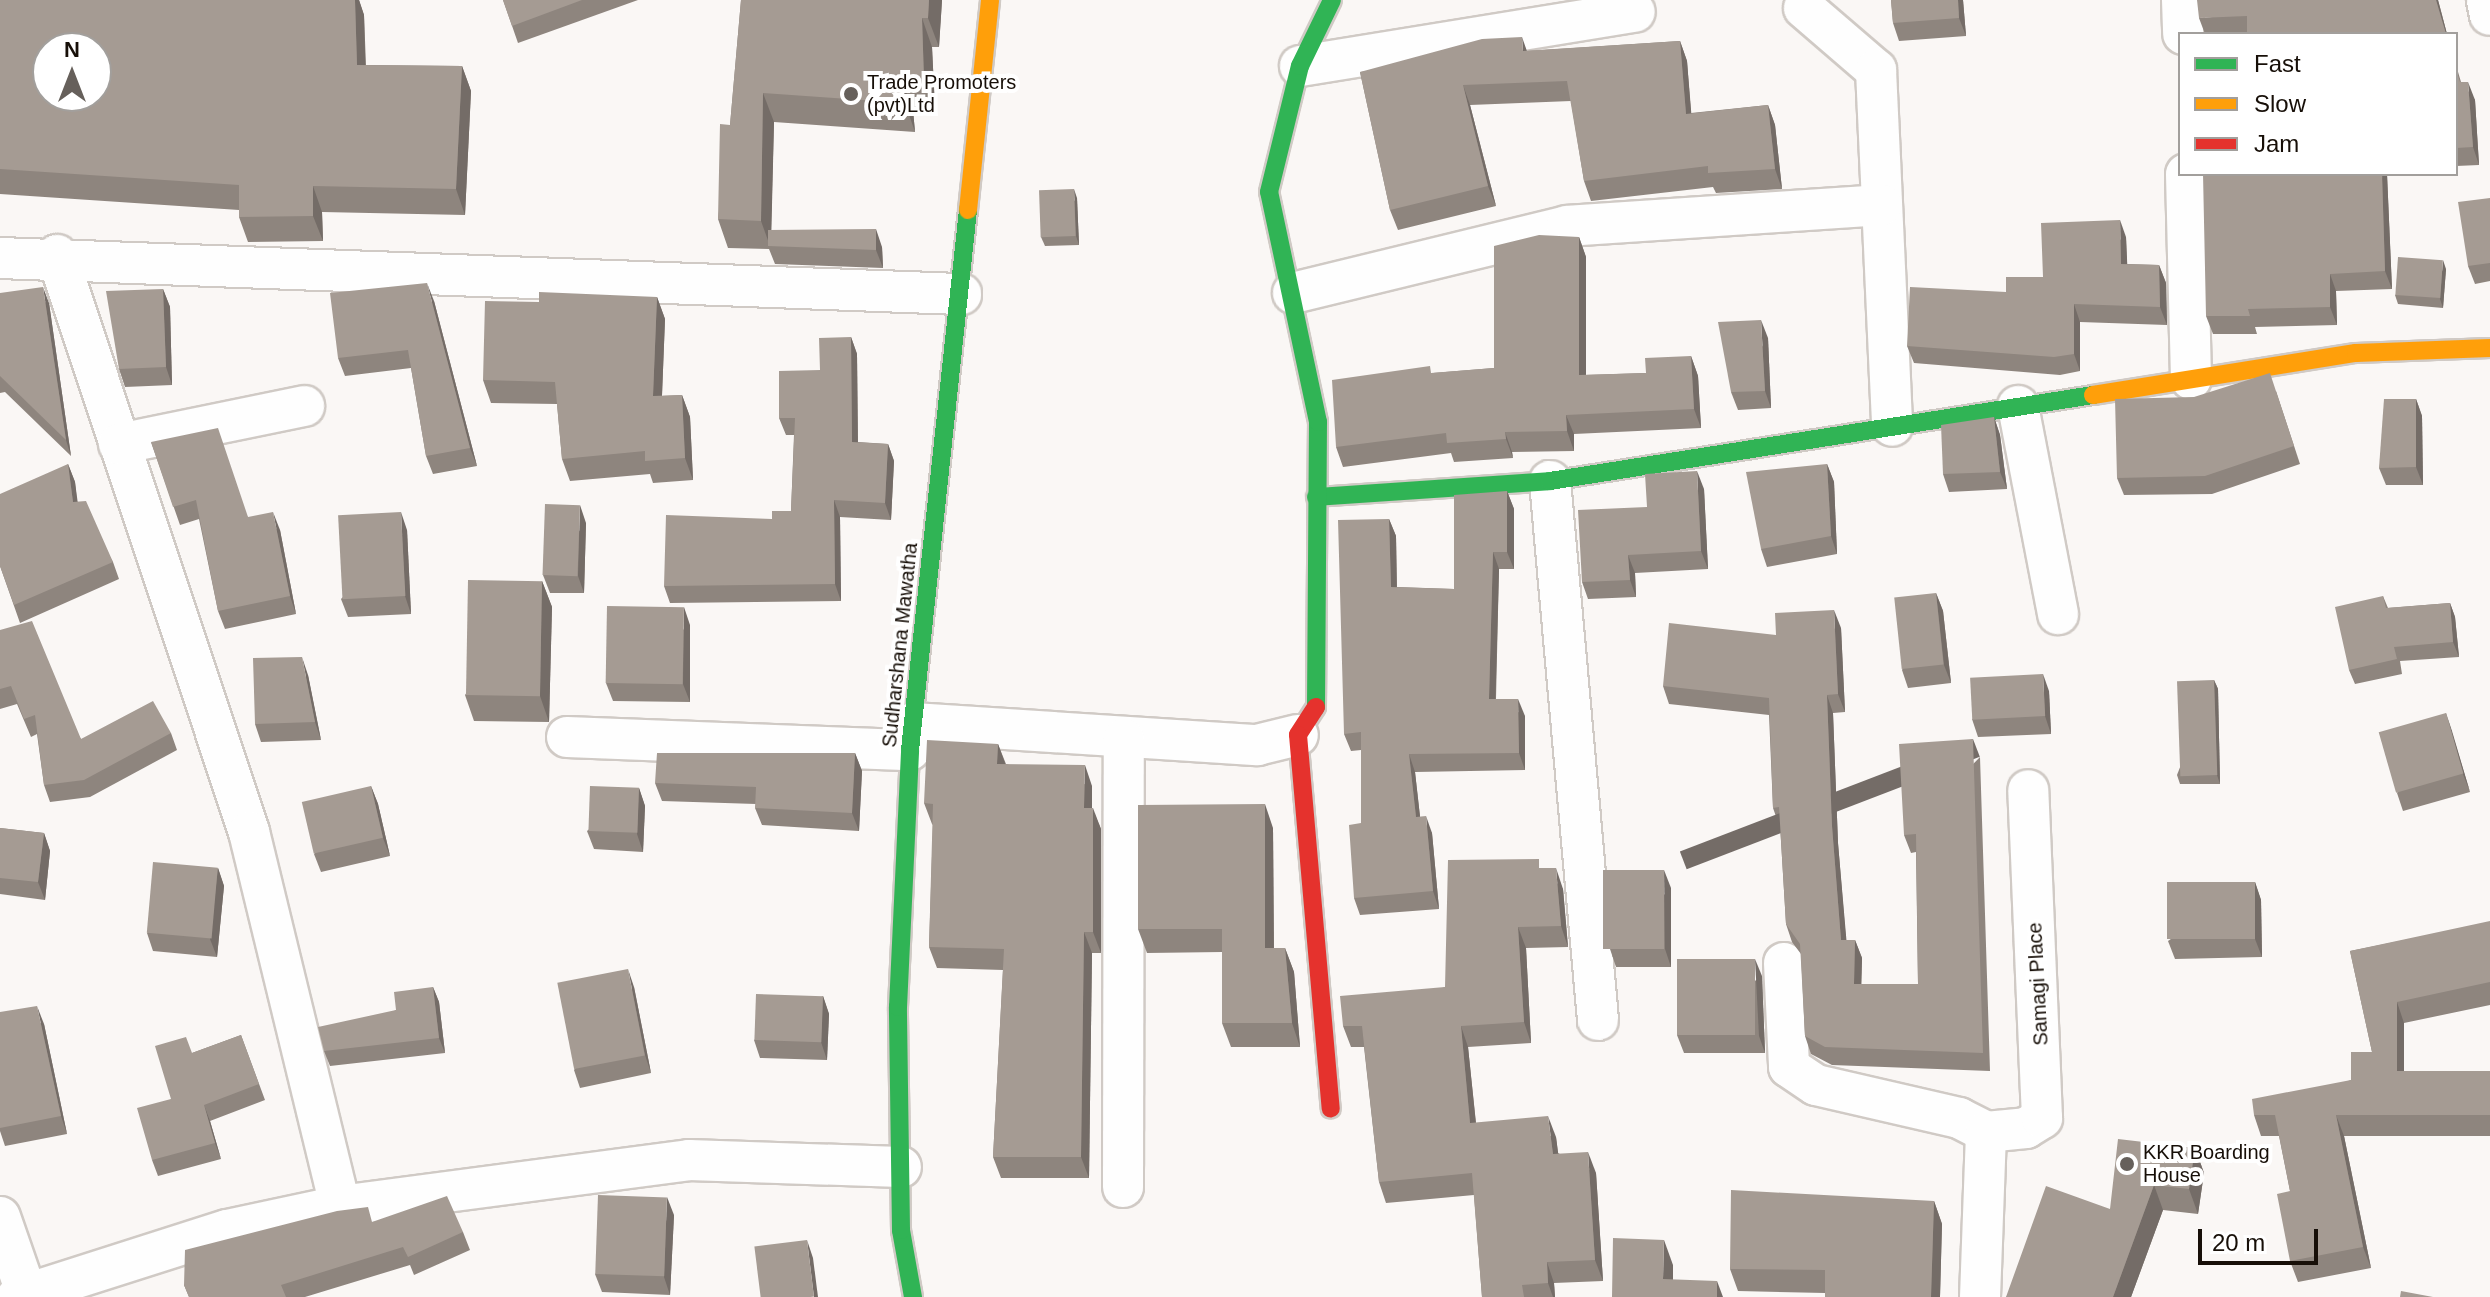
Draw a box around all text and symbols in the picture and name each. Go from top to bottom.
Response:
north arrow [32,32,112,112]
legend [2178,32,2458,176]
text: N [64,37,80,62]
text: Fast [2254,50,2301,77]
place label: Trade Promoters (pvt)Ltd [867,70,1016,117]
marker: Trade Promoters (pvt)Ltd [842,85,860,103]
text: Slow [2254,90,2306,117]
text: Jam [2254,130,2299,157]
street label: Sudharshana Mawatha [877,541,923,749]
street label: Samagi Place [2023,922,2053,1046]
place label: KKR Boarding House [2143,1140,2270,1187]
marker: KKR Boarding House [2118,1155,2136,1173]
scale bar [2202,1213,2322,1263]
text: 20 m [2212,1229,2265,1256]

